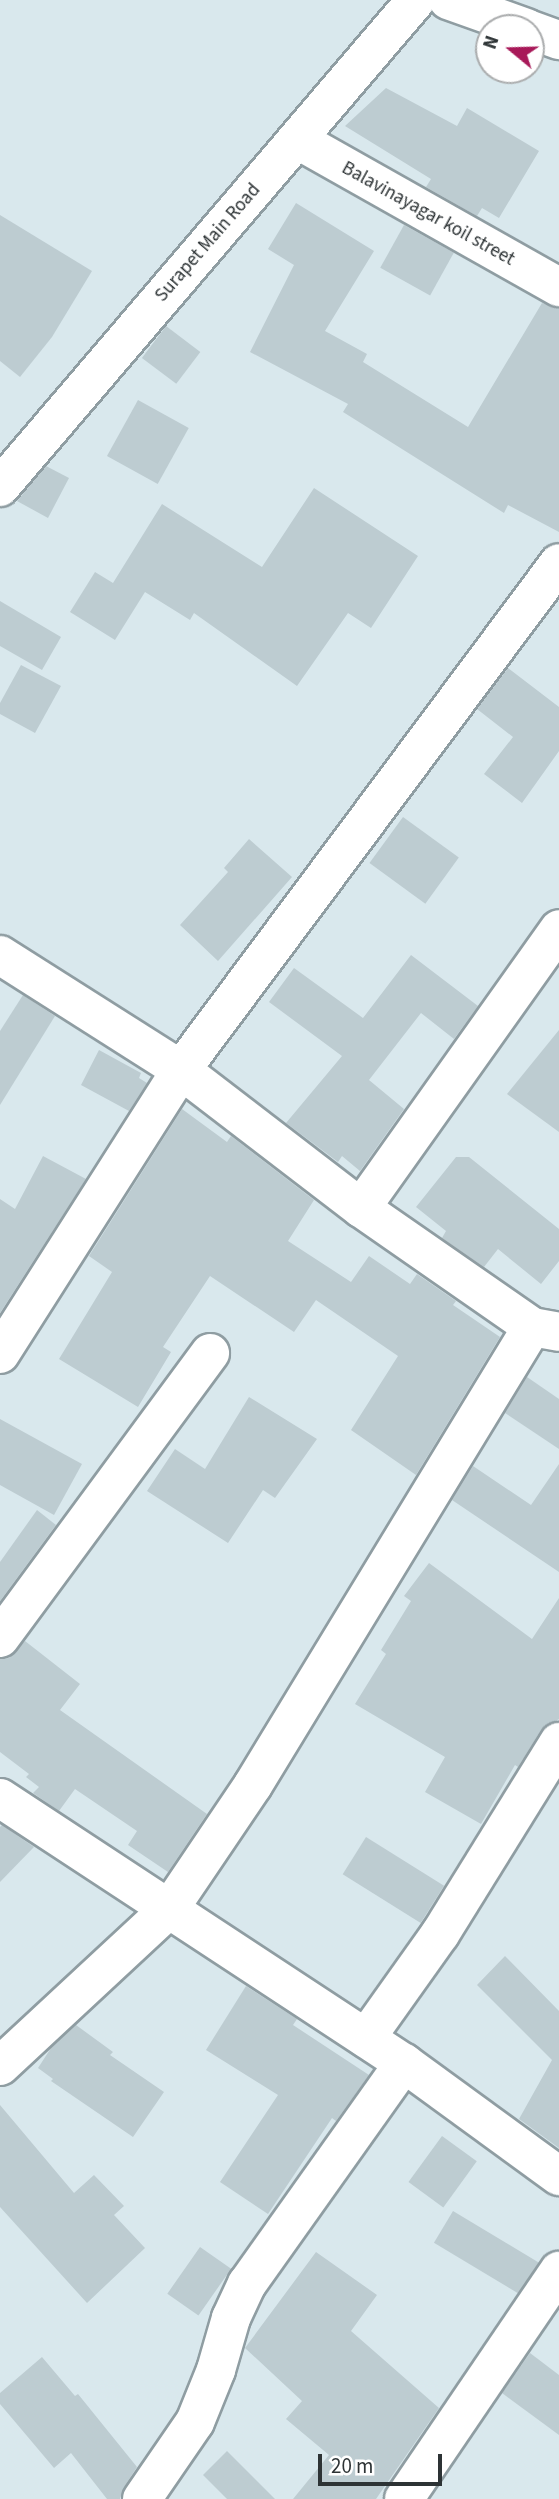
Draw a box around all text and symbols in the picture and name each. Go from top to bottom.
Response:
north arrow [475,14,545,84]
text: N [477,32,506,53]
street label: Balavinayagar koil street [338,157,518,271]
street label: Surapet Main Road [150,179,266,307]
scale bar [321,2440,445,2484]
text: 20 m [331,2451,373,2481]

